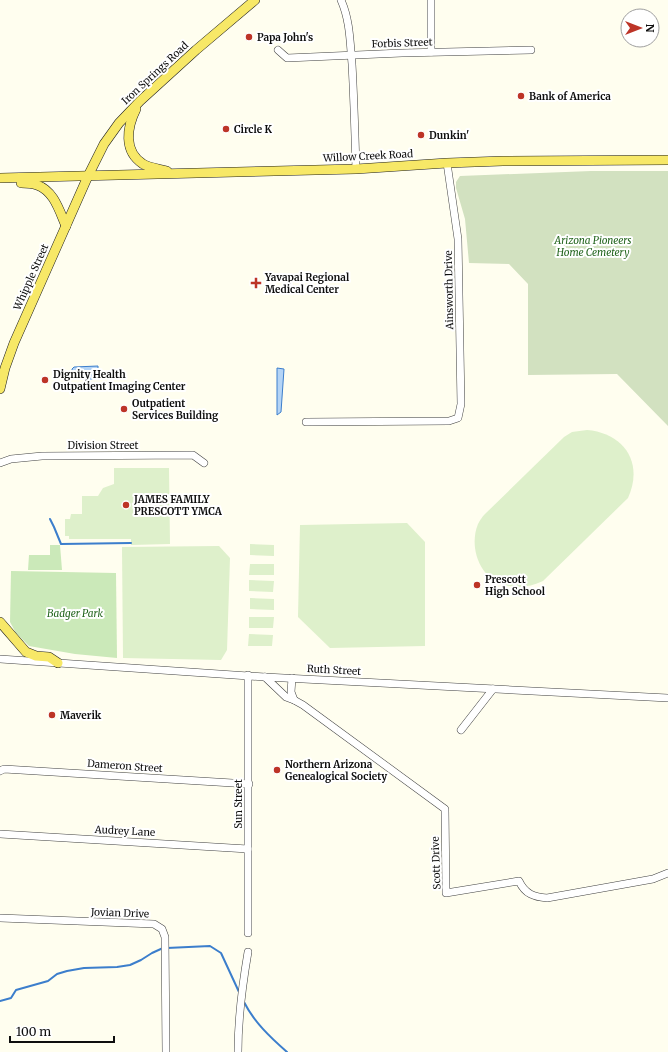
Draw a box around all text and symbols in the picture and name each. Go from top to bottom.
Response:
north arrow [620,8,660,48]
text: N [643,24,657,33]
place label: Papa John's [257,31,313,44]
marker: Papa John's [244,32,254,42]
street label: Forbis Street [371,35,433,51]
street label: Iron Springs Road [119,39,191,107]
place label: Bank of America [529,90,611,103]
marker: Bank of America [516,91,526,101]
place label: Circle K [234,123,272,136]
marker: Circle K [221,124,231,134]
place label: Dunkin' [429,129,469,142]
marker: Dunkin' [416,130,426,140]
street label: Willow Creek Road [322,147,413,165]
park label: Arizona Pioneers Home Cemetery [554,234,631,259]
street label: Whipple Street [10,242,51,313]
street label: Ainsworth Drive [442,250,456,331]
place label: Yavapai Regional Medical Center [264,271,350,296]
marker: Yavapai Regional Medical Center [250,277,262,289]
place label: Dignity Health Outpatient Imaging Center [53,368,186,393]
marker: Dignity Health Outpatient Imaging Center [40,375,50,385]
place label: Outpatient Services Building [132,397,219,422]
marker: Outpatient Services Building [119,404,129,414]
street label: Division Street [68,439,139,452]
place label: JAMES FAMILY PRESCOTT YMCA [133,493,223,518]
marker: JAMES FAMILY PRESCOTT YMCA [121,500,131,510]
place label: Prescott High School [485,573,546,598]
marker: Prescott High School [472,580,482,590]
park label: Badger Park [47,607,103,620]
street label: Ruth Street [306,662,362,678]
place label: Maverik [60,709,102,722]
marker: Maverik [47,710,57,720]
street label: Dameron Street [87,757,163,775]
place label: Northern Arizona Genealogical Society [285,758,387,783]
marker: Northern Arizona Genealogical Society [272,765,282,775]
street label: Sun Street [232,779,245,829]
street label: Audrey Lane [93,823,156,839]
street label: Scott Drive [429,836,443,890]
street label: Jovian Drive [90,905,149,921]
scale bar [10,1018,114,1044]
text: 100 m [16,1024,51,1039]

